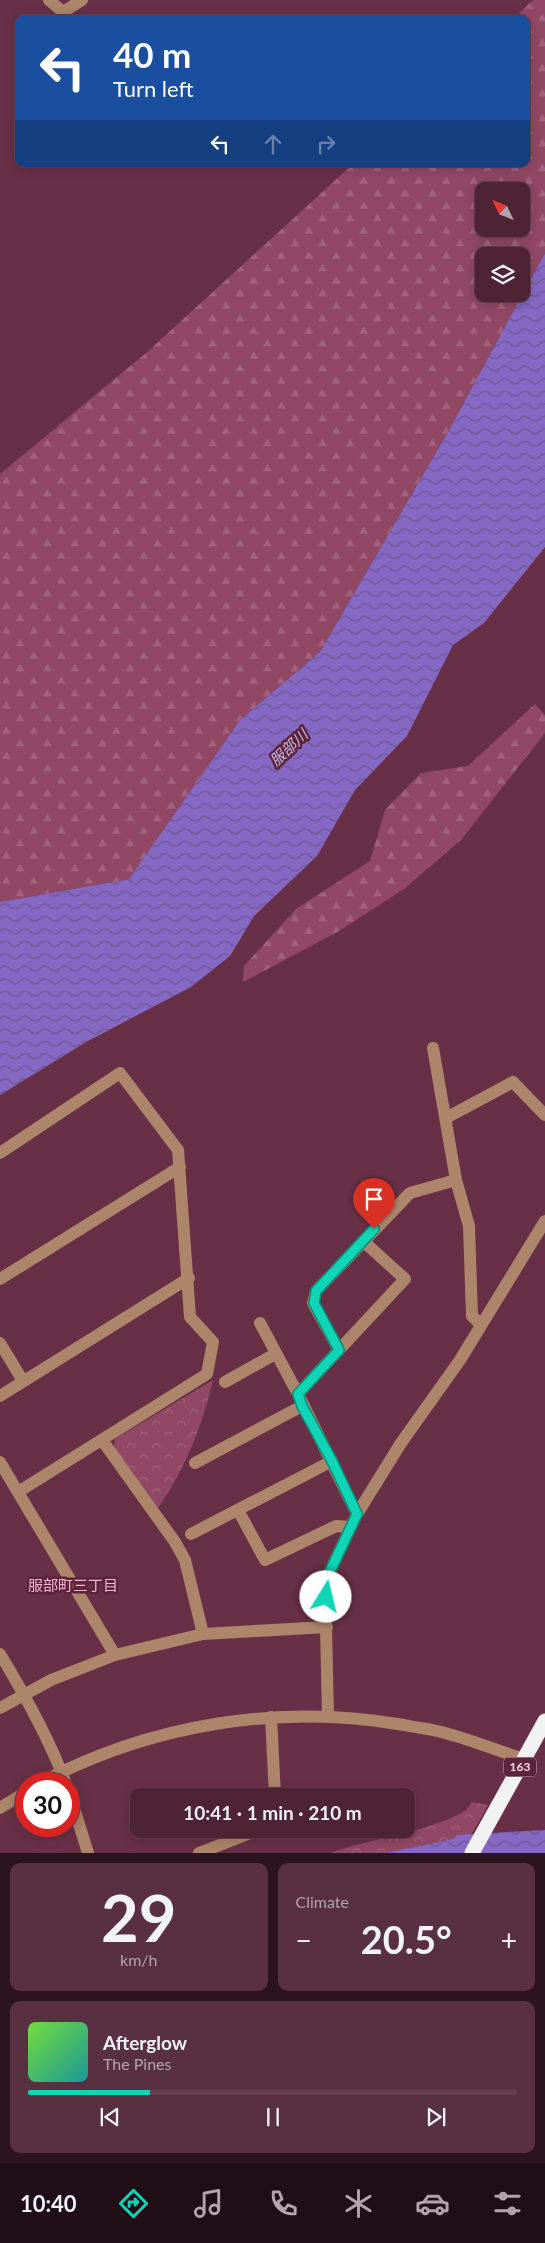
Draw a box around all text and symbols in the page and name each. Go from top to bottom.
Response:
text: 40 m [113,33,191,75]
icon: left [30,35,95,100]
text: Turn left [113,75,194,102]
icon: left [206,130,234,158]
icon: ahead [259,130,287,158]
icon: right [312,130,340,158]
north arrow [475,182,530,238]
map controls [475,182,530,302]
button: layers [475,247,530,302]
water label: 服部川 [266,724,312,769]
pin [353,1178,395,1229]
icon: arrive [360,1185,388,1213]
position arrow [299,1570,351,1622]
district label: 服部町三丁目 [28,1576,118,1594]
road number: 163 [504,1758,536,1776]
speed limit sign: 30 [15,1772,80,1837]
text: 10:41 · 1 min · 210 m [183,1801,362,1824]
text: 29 [101,1878,176,1956]
text: Climate [296,1892,349,1911]
text: 20.5° [361,1916,452,1962]
text: − [296,1923,312,1957]
text: + [501,1923,517,1957]
text: km/h [120,1950,157,1969]
text: Afterglow [103,2031,187,2054]
text: The Pines [103,2054,172,2073]
icon: previous [96,2103,124,2131]
icon: pause [259,2103,287,2131]
icon: next [422,2103,450,2131]
icon: directions [116,2186,151,2221]
icon: music [191,2186,226,2221]
icon: phone [266,2186,301,2221]
icon: climate [341,2186,376,2221]
icon: car [415,2186,450,2221]
icon: filters [490,2186,525,2221]
text: 10:40 [20,2190,77,2217]

